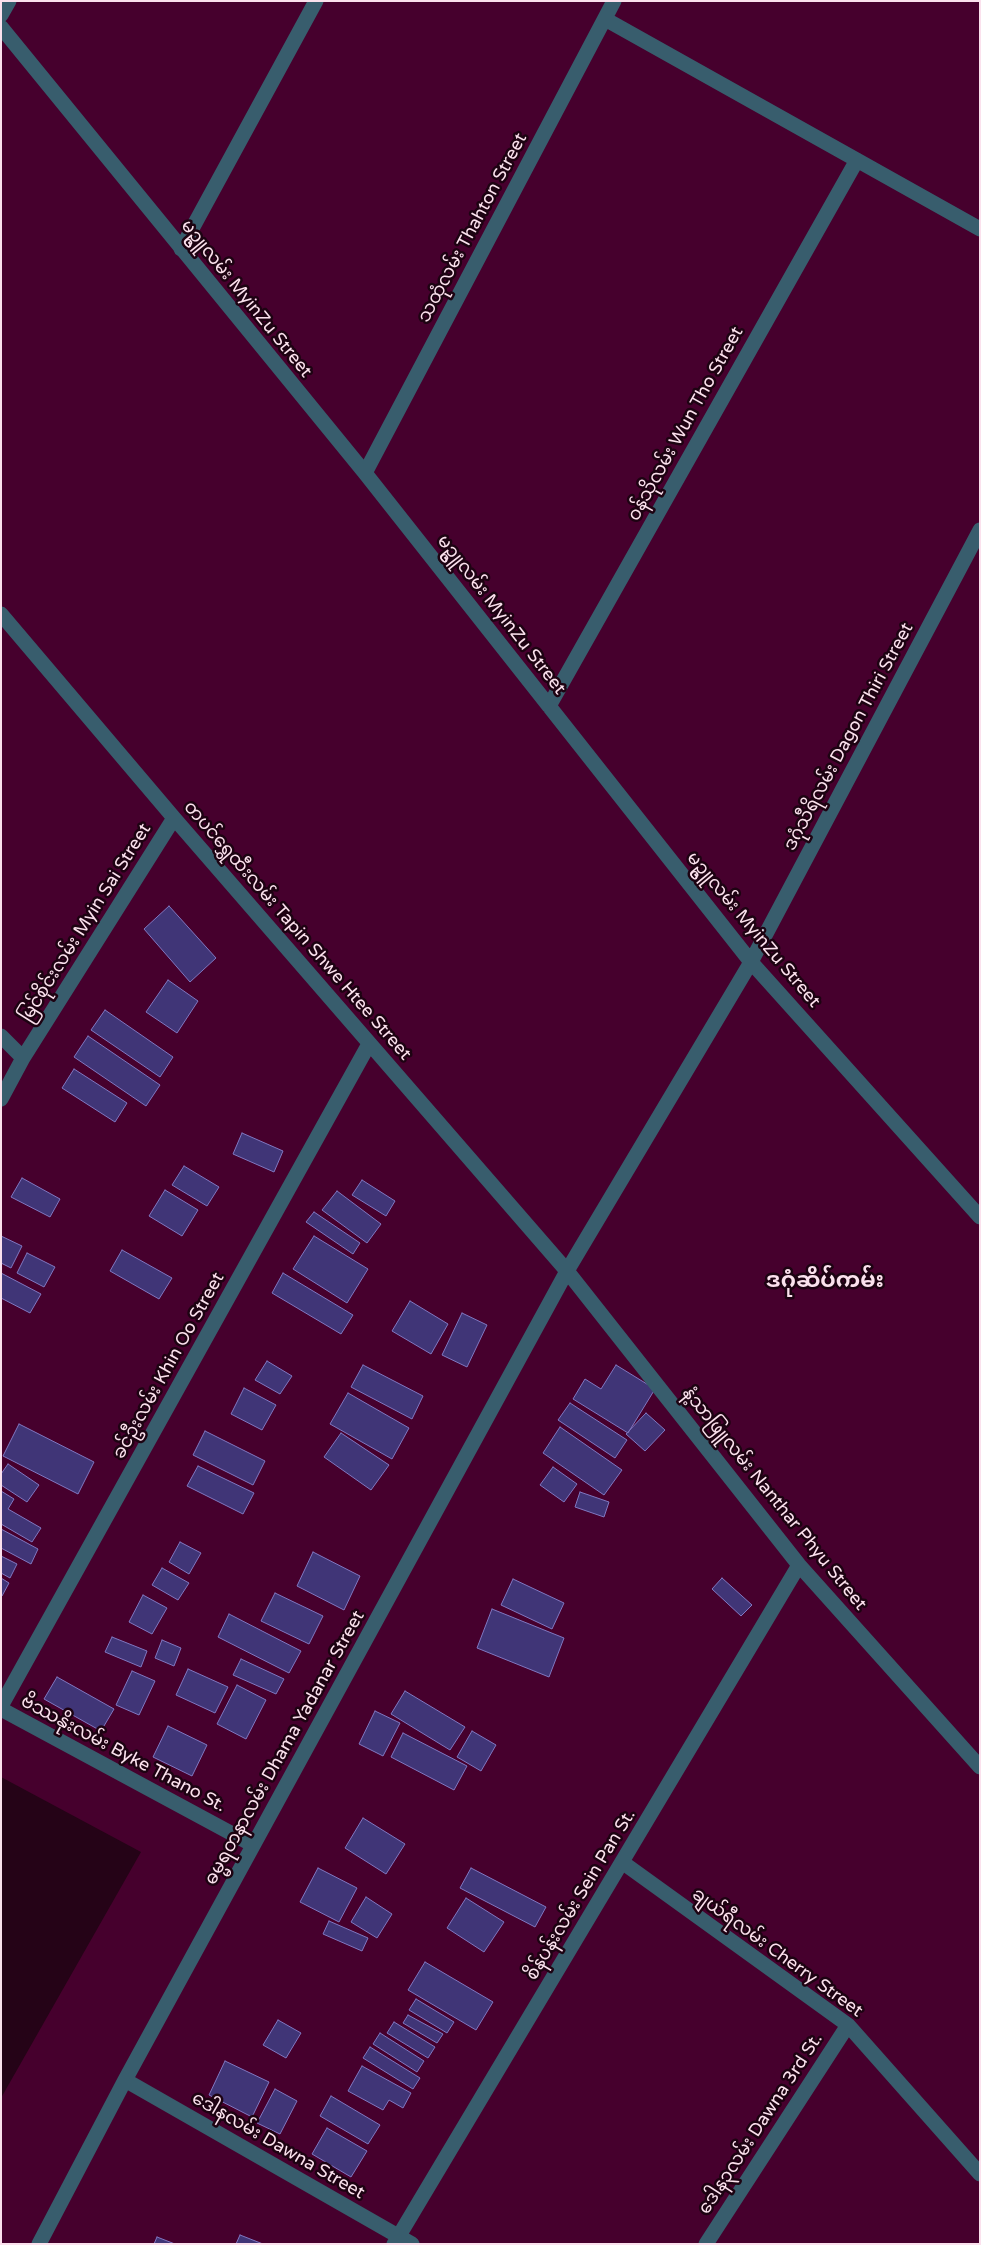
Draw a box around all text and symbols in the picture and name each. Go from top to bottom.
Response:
street label: သထုံလမ်း Thahton Street [414,130,532,326]
street label: မဥ္ဇူလမ်း MyinZu Street [176,216,316,382]
street label: ၀န်သိုလမ်း Wun Tho Street [624,323,748,525]
street label: မဥ္ဇူလမ်း MyinZu Street [432,531,570,699]
street label: ဒဂုံသီရိလမ်း Dagon Thiri Street [780,619,918,855]
street label: တပင်ရွှေထီးလမ်း Tapin Shwe Htee Street [179,797,415,1065]
street label: မြင်စိုင်းလမ်း Myin Sai Street [16,820,156,1026]
street label: မဥ္ဇူလမ်း MyinZu Street [682,848,824,1012]
district label: ဒဂုံဆိပ်ကမ်း [766,1268,884,1294]
street label: ခင်ဦးလမ်း Khin Oo Street [109,1269,229,1463]
street label: နံ့သာဖြူလမ်း Nanthar Phyu Street [677,1383,871,1615]
street label: ဓမ္မရတနာလမ်း Dhama Yadanar Street [200,1607,370,1889]
street label: ဗိဿနိုးလမ်း Byke Thano St. [17,1691,229,1817]
street label: စိန်ပန်းလမ်း Sein Pan St. [521,1806,641,1984]
street label: ချယ်ရီလမ်း Cherry Street [687,1884,867,2022]
street label: ဒေါန၃လမ်း Dawna 3rd St. [694,2029,828,2219]
street label: ဒေါနလမ်း Dawna Street [188,2088,368,2204]

